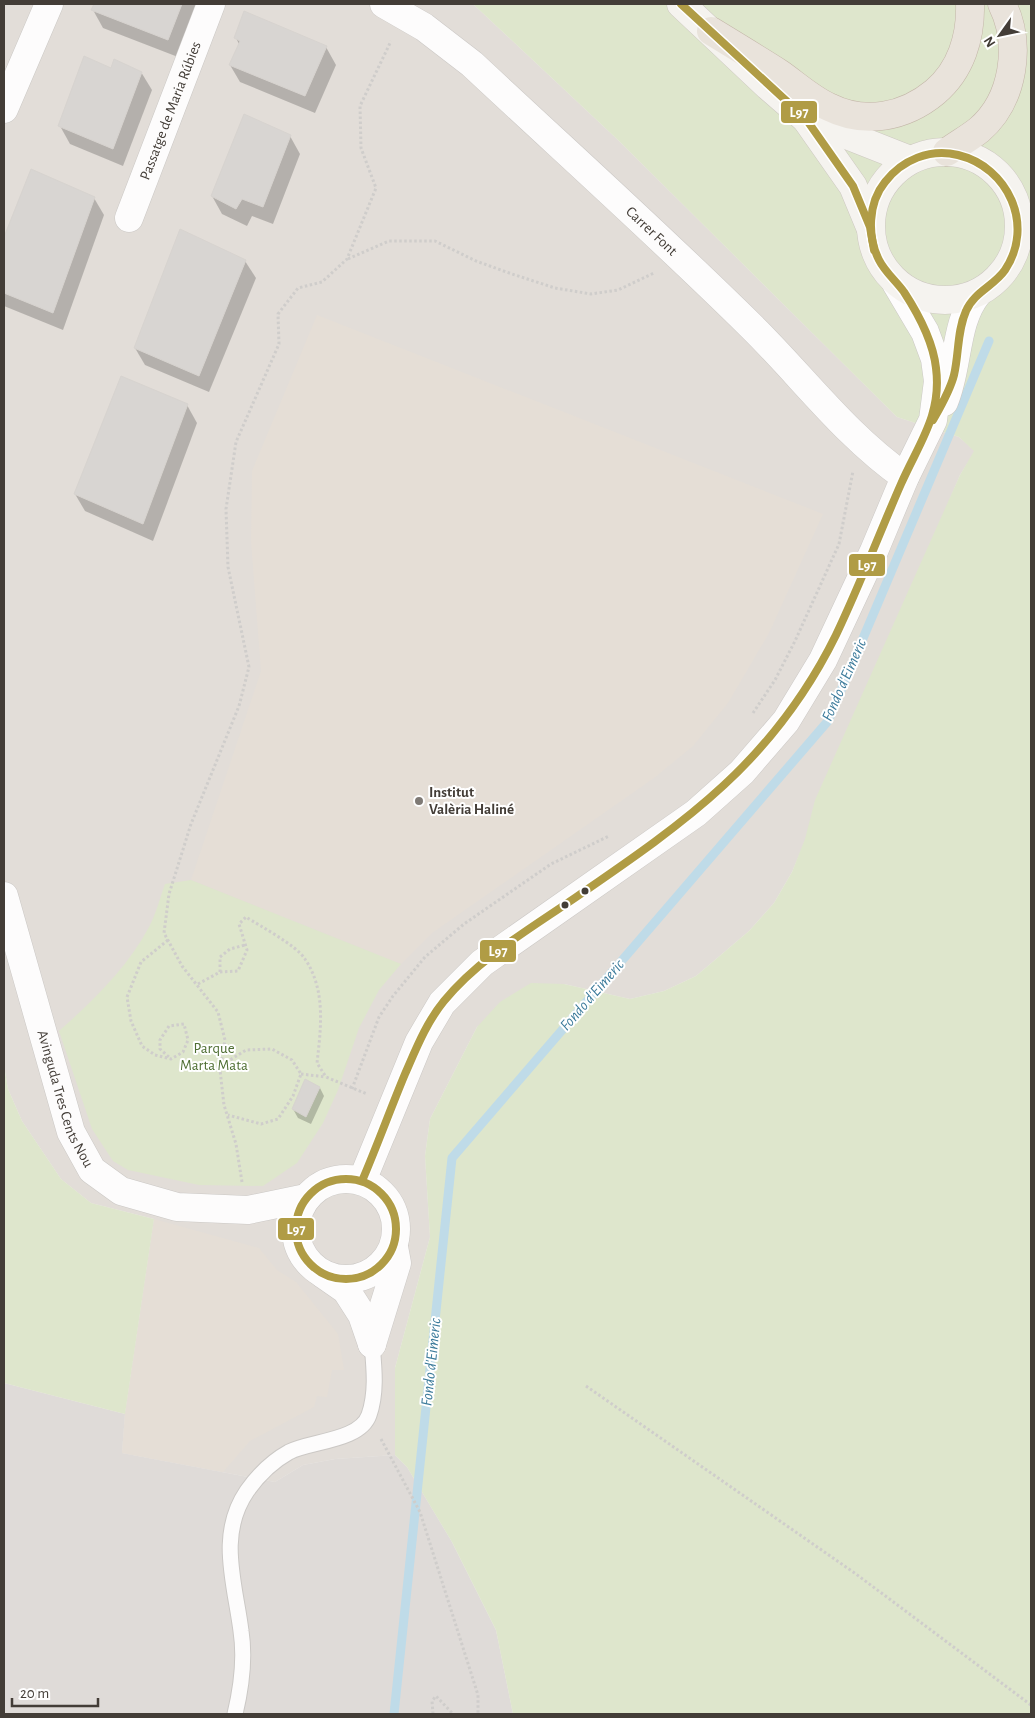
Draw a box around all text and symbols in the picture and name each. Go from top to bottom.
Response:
north arrow [975,10,1025,60]
text: N [981,34,998,49]
street label: Passatge de Maria Rúbies [137,39,203,182]
line badge: L97 [780,100,818,124]
text: L97 [790,106,808,120]
street label: Carrer Font [623,203,681,258]
line badge: L97 [848,553,886,577]
text: L97 [858,559,876,573]
water label: Fondo d'Eimeric [819,636,869,724]
place label: Institut Valèria Haliné [429,785,514,817]
marker: Institut Valèria Haliné [413,795,425,807]
unlabelled marker [580,886,590,896]
unlabelled marker [560,900,570,910]
line badge: L97 [479,939,517,963]
text: L97 [489,945,507,959]
water label: Fondo d'Eimeric [557,956,627,1034]
street label: Avinguda Tres Cents Nou [35,1028,97,1170]
park label: Parque Marta Mata [180,1041,248,1073]
line badge: L97 [277,1217,315,1241]
text: L97 [287,1223,305,1237]
water label: Fondo d'Eimeric [418,1317,444,1407]
scale bar [12,1676,99,1708]
text: 20 m [20,1686,49,1701]

